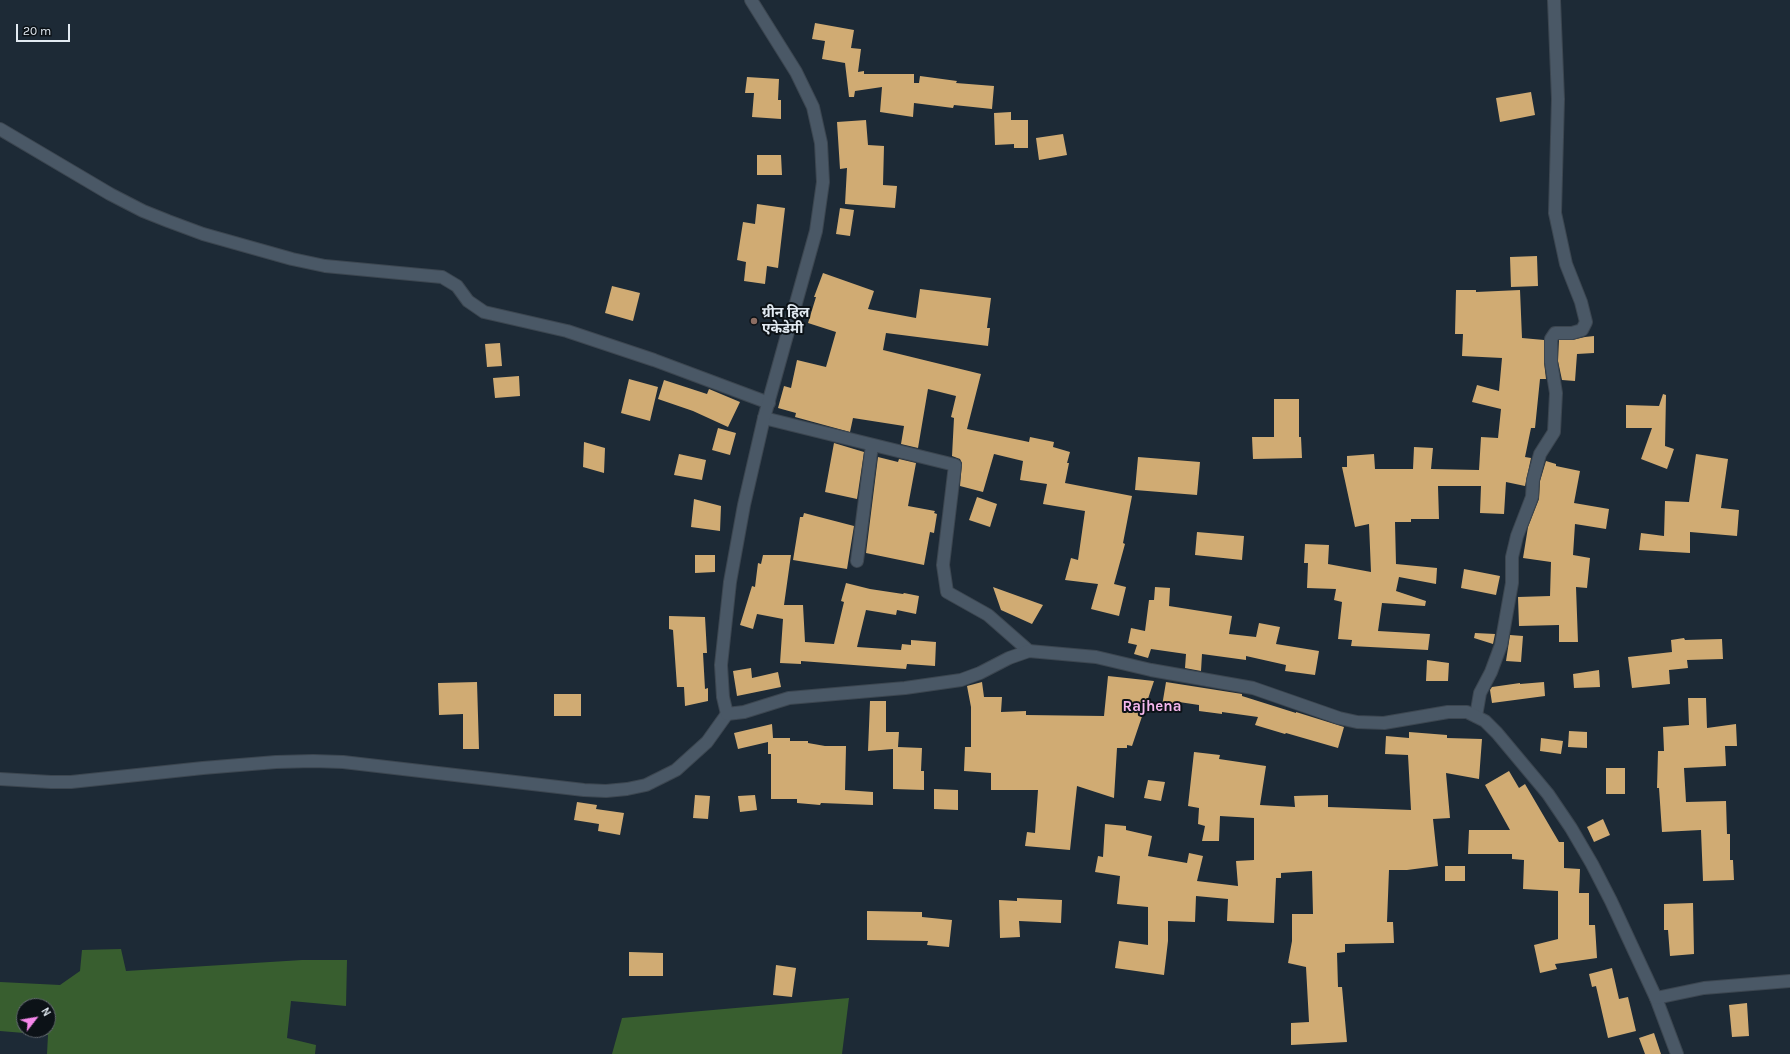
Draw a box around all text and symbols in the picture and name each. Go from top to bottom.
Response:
scale bar [18,16,72,42]
text: 20 m [23,24,51,38]
place label: ग्रीन हिल एकेडेमी [762,305,809,338]
marker: ग्रीन हिल एकेडेमी [749,316,759,326]
district label: Rajhena [1123,698,1181,716]
north arrow [16,998,56,1038]
text: N [38,1005,53,1019]

